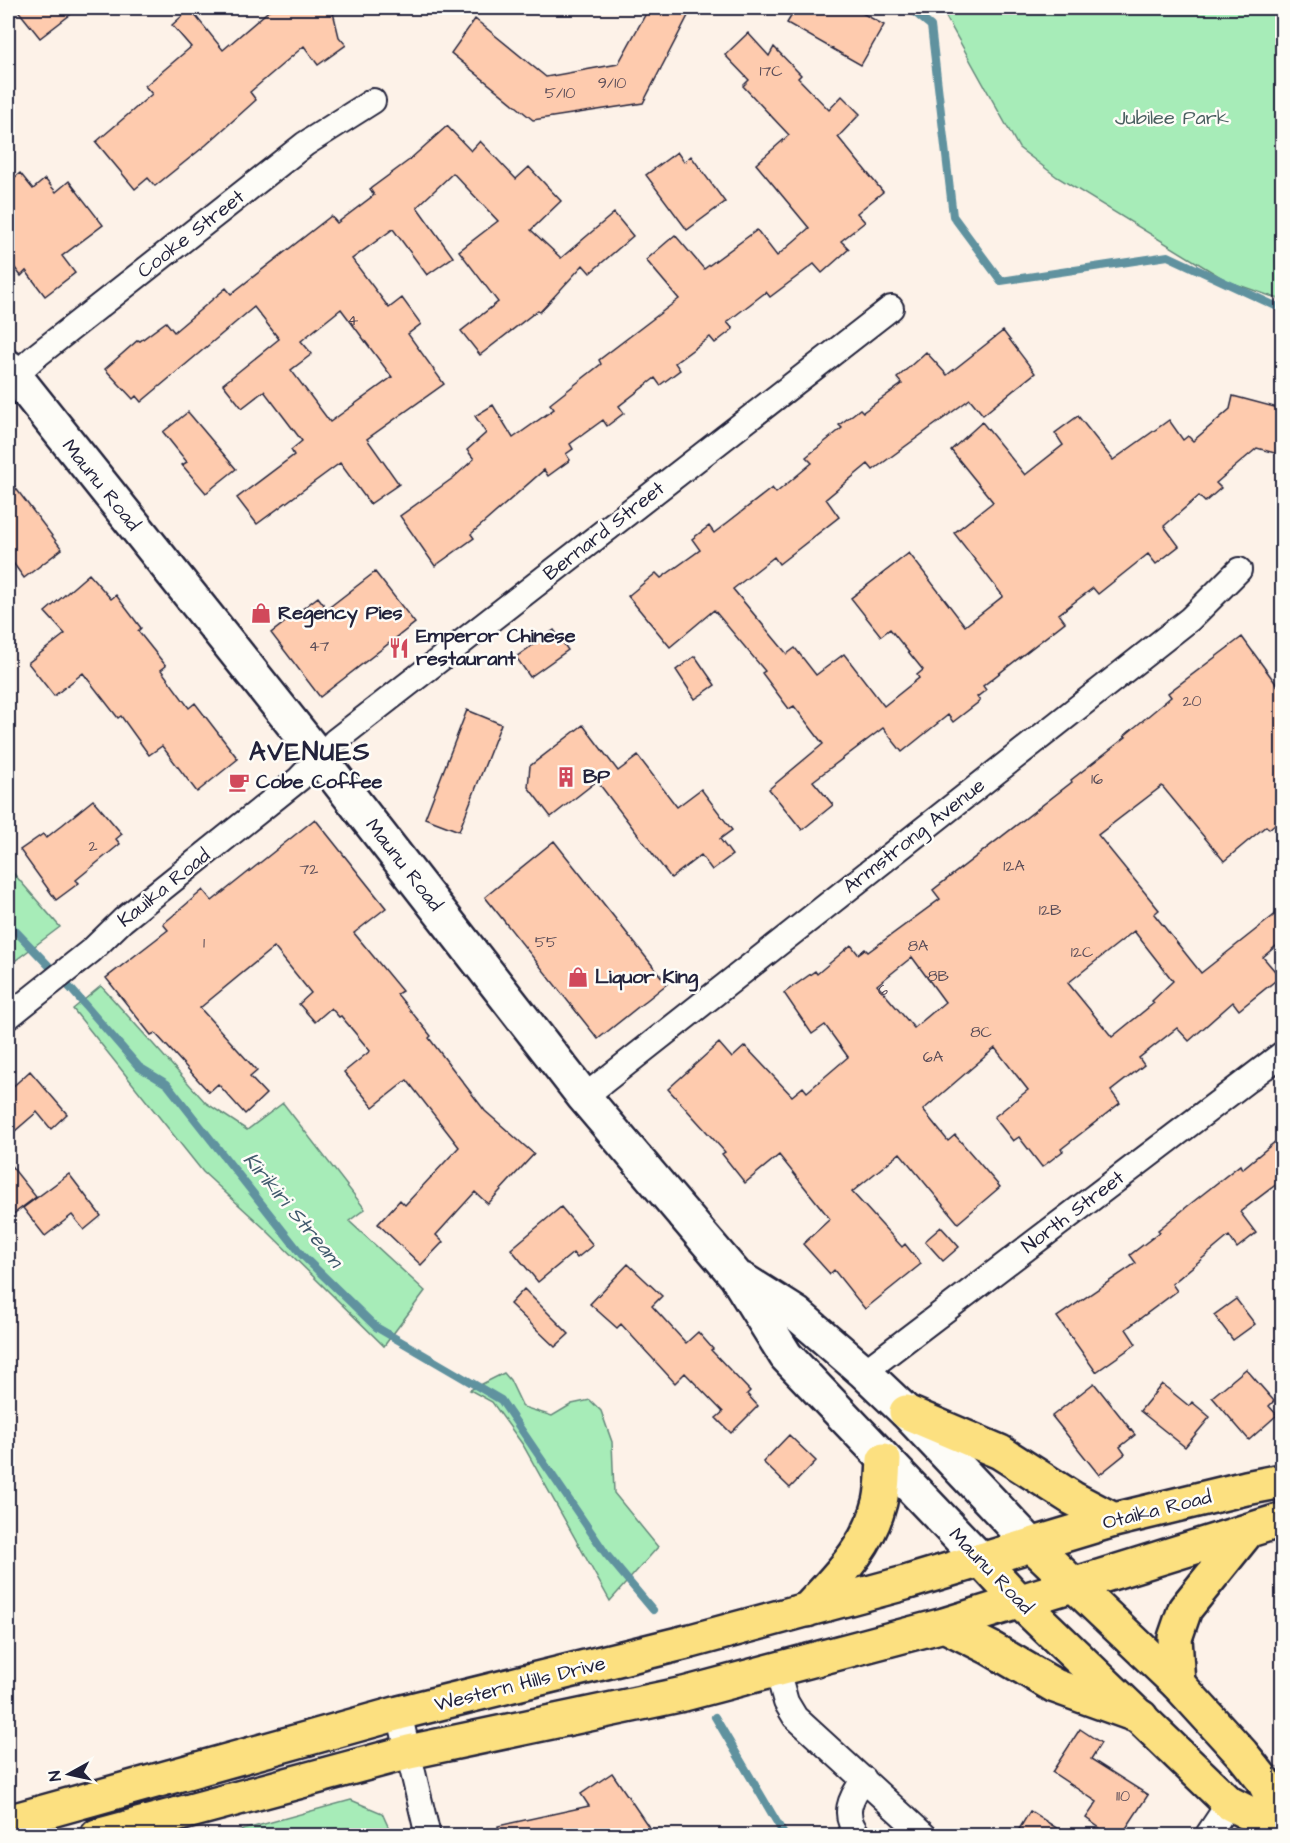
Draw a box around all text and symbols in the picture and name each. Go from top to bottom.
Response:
house number: 17C [759,60,783,82]
house number: 9/10 [598,72,626,94]
house number: 5/10 [545,82,575,104]
park label: Jubilee Park [1115,104,1229,132]
street label: Cooke Street [131,183,251,285]
house number: 4 [348,309,359,331]
street label: Maunu Road [55,433,147,537]
street label: Bernard Street [537,475,671,587]
place label: Regency Pies [278,599,403,628]
shop icon: Regency Pies [249,601,273,625]
place label: Emperor Chinese restaurant [416,622,576,673]
house number: 47 [309,635,330,657]
restaurant icon: Emperor Chinese restaurant [387,636,411,660]
house number: 20 [1182,690,1202,712]
district label: AVENUES [249,734,371,770]
place label: BP [583,763,610,791]
building icon: BP [554,765,578,789]
place label: Cobe Coffee [256,768,382,796]
house number: 16 [1091,768,1103,790]
cafe icon: Cobe Coffee [227,770,251,794]
street label: Armstrong Avenue [837,772,992,901]
street label: Maunu Road [359,813,449,917]
house number: 2 [88,835,98,857]
street label: Kauika Road [112,842,216,934]
house number: 12A [1003,855,1025,877]
house number: 72 [300,858,319,880]
house number: 12B [1039,899,1062,921]
house number: 55 [535,931,558,953]
house number: 1 [203,932,205,954]
house number: 8A [908,935,928,957]
house number: 12C [1071,941,1093,963]
place label: Liquor King [595,963,699,992]
shop icon: Liquor King [566,965,590,989]
house number: 8B [927,965,950,987]
house number: 6 [878,979,888,1001]
house number: 8C [970,1021,992,1043]
house number: 6A [923,1046,943,1068]
water label: Kirikiri Stream [236,1146,351,1276]
street label: North Street [1016,1164,1130,1260]
street label: Otaika Road [1100,1483,1214,1537]
street label: Maunu Road [942,1521,1040,1621]
street label: Western Hills Drive [432,1649,609,1719]
north arrow [39,1744,99,1804]
text: N [44,1769,67,1782]
house number: 110 [1116,1785,1130,1807]

